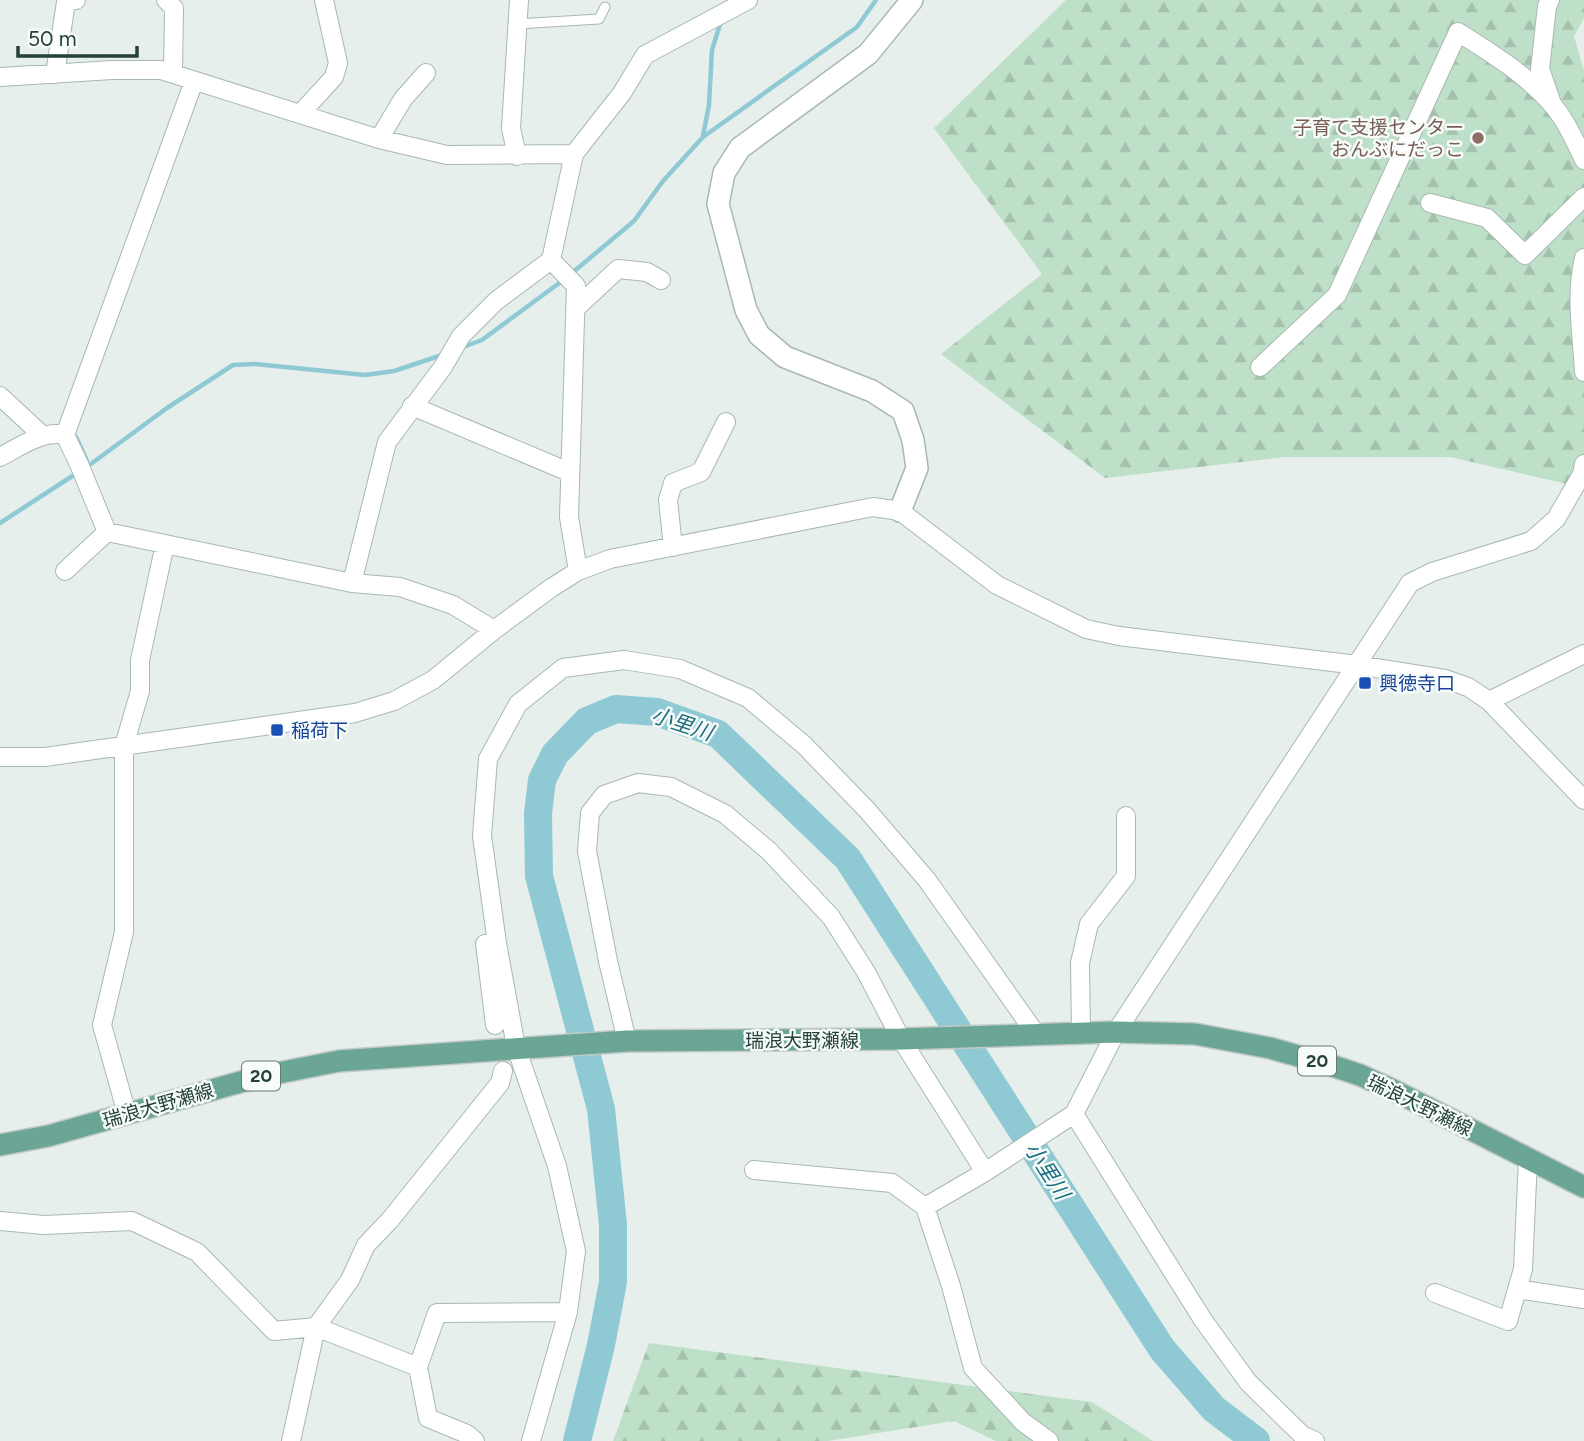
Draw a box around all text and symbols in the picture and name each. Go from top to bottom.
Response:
scale bar [18,14,136,58]
text: 50 m [28,26,77,51]
place label: 子育て支援センター おんぶにだっこ [1293,116,1464,161]
marker: 子育て支援センター おんぶにだっこ [1470,130,1486,146]
place label: 興徳寺口 [1379,672,1455,695]
marker: 興徳寺口 [1357,675,1373,691]
water label: 小里川 [648,702,718,746]
place label: 稲荷下 [291,719,348,742]
marker: 稲荷下 [269,722,285,738]
street label: 瑞浪大野瀬線 [745,1029,859,1052]
road number: 20 [1298,1046,1336,1076]
road number: 20 [242,1062,280,1091]
street label: 瑞浪大野瀬線 [1364,1070,1476,1141]
street label: 瑞浪大野瀬線 [100,1079,216,1132]
water label: 小里川 [1020,1138,1076,1206]

